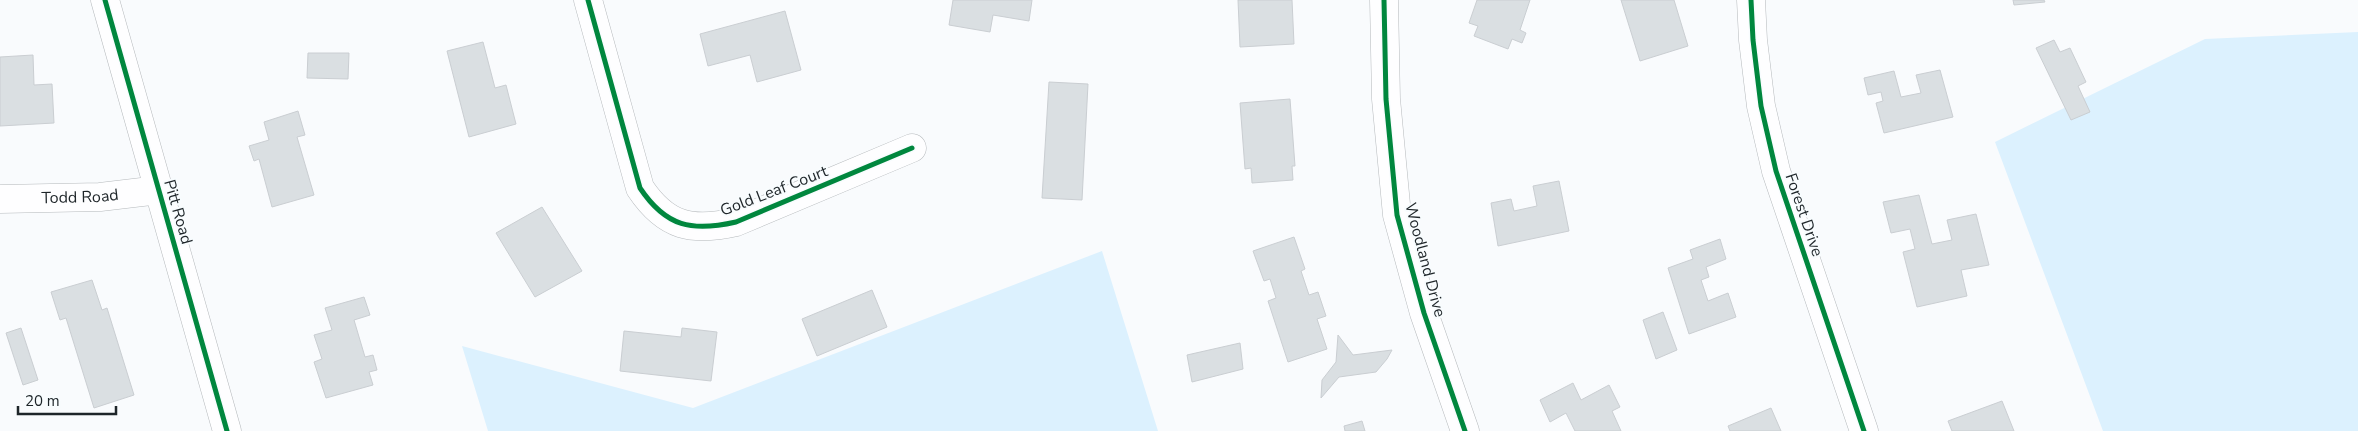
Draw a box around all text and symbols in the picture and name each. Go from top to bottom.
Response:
street label: Gold Leaf Court [717,160,831,222]
street label: Forest Drive [1779,170,1829,260]
street label: Pitt Road [158,177,198,247]
street label: Todd Road [41,184,120,209]
street label: Woodland Drive [1399,200,1451,320]
scale bar [18,384,115,416]
text: 20 m [25,391,60,411]

